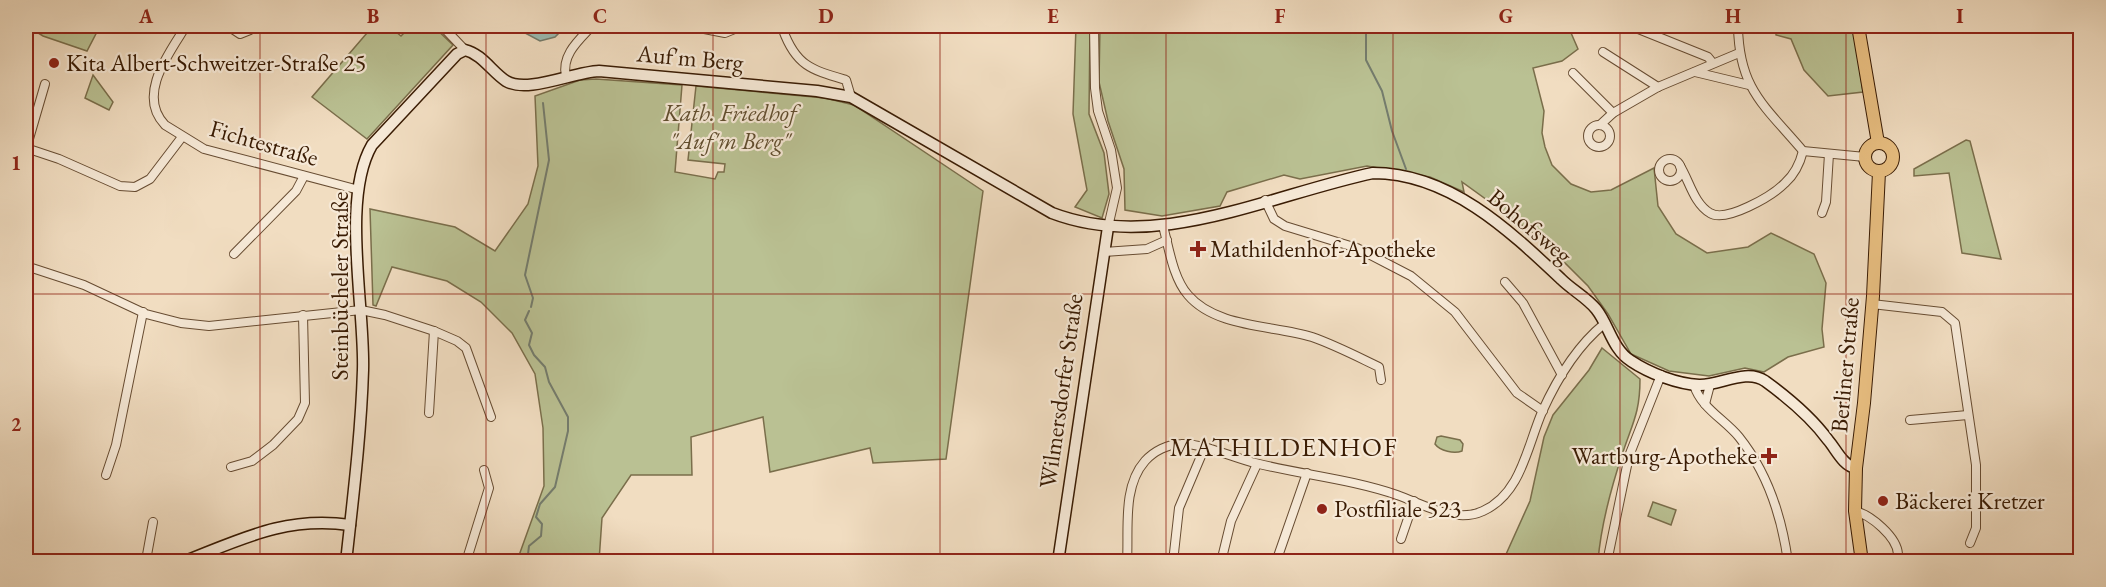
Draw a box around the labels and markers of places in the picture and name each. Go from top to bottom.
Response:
place label: Kita Albert-Schweitzer-Straße 25 [66,47,366,78]
marker: Kita Albert-Schweitzer-Straße 25 [47,56,61,70]
place label: Mathildenhof-Apotheke [1210,233,1436,264]
marker: Mathildenhof-Apotheke [1191,242,1205,256]
place label: Wartburg-Apotheke [1571,440,1757,471]
marker: Wartburg-Apotheke [1762,449,1776,463]
place label: Bäckerei Kretzer [1895,485,2045,516]
place label: Postfiliale 523 [1334,493,1461,524]
marker: Bäckerei Kretzer [1876,494,1890,508]
marker: Postfiliale 523 [1315,502,1329,516]

